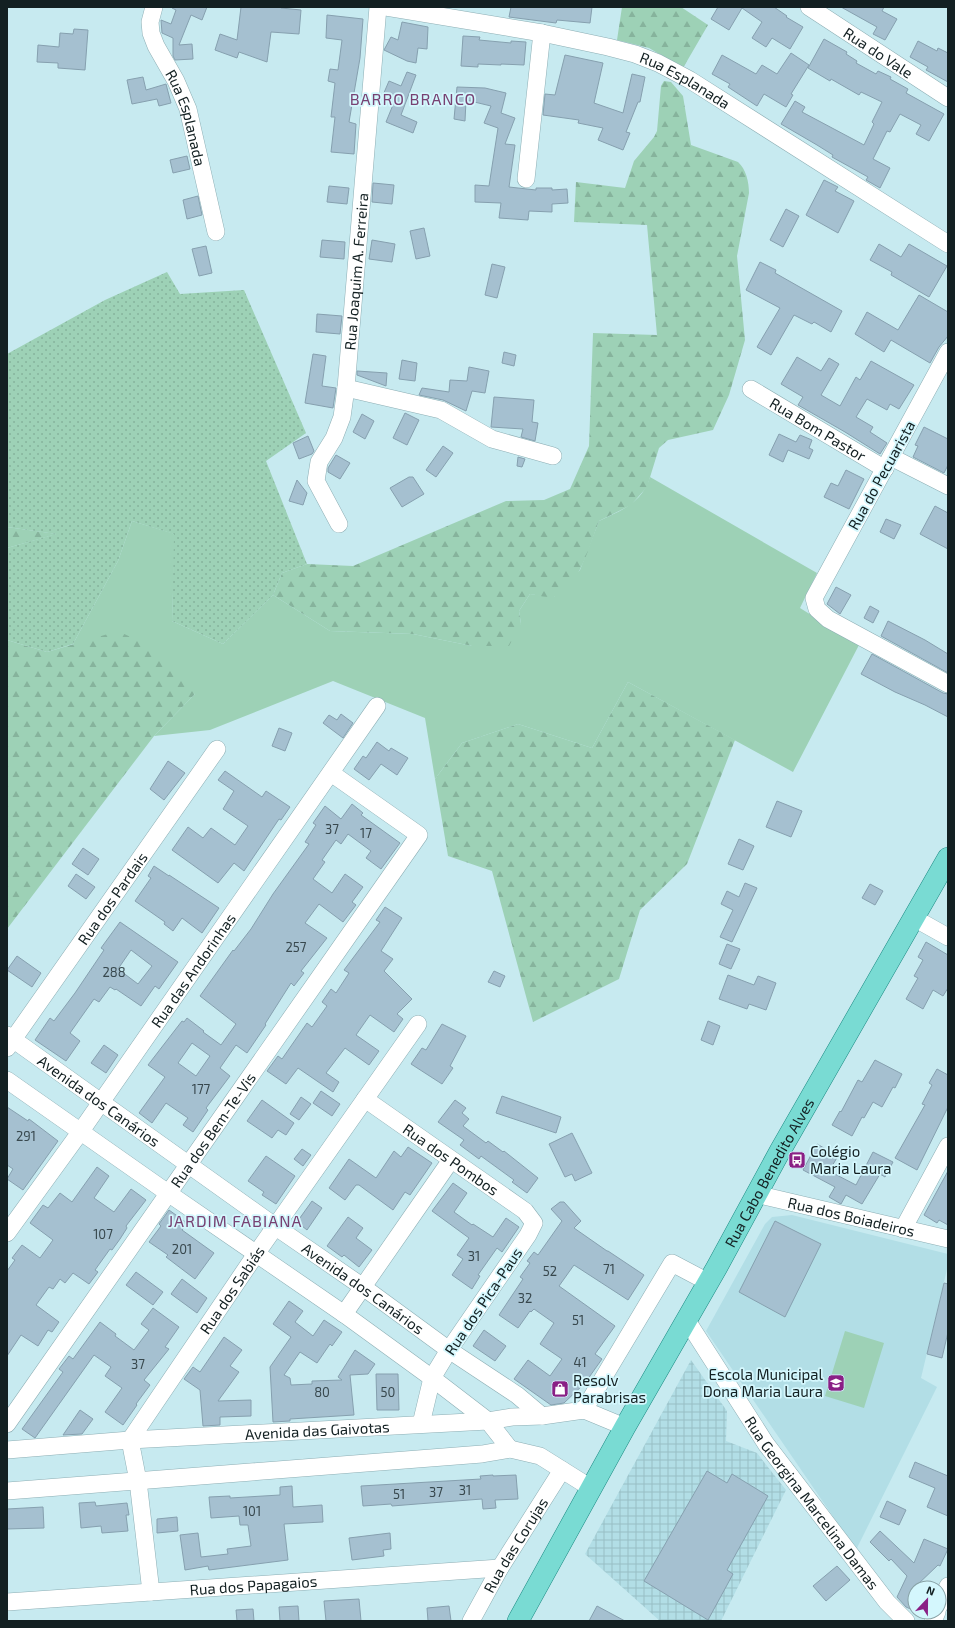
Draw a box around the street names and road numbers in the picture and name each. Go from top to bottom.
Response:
street label: Rua do Vale [840,23,916,82]
street label: Rua Esplanada [637,48,734,112]
street label: Rua Esplanada [162,66,210,168]
street label: Rua Joaquim A. Ferreira [340,192,371,351]
street label: Rua Bom Pastor [767,393,869,465]
street label: Rua do Pecuarista [844,417,918,533]
street label: Rua dos Pardais [74,849,151,948]
street label: Rua das Andorinhas [147,910,239,1031]
street label: Avenida dos Canários [35,1051,163,1150]
street label: Rua dos Bem-Te-Vis [166,1069,259,1191]
street label: Rua Cabo Benedito Alves [721,1095,817,1250]
street label: Rua dos Pombos [400,1120,502,1199]
street label: Rua dos Boiadeiros [786,1193,917,1240]
street label: Avenida dos Canários [299,1239,428,1338]
street label: Rua dos Sabiás [196,1242,268,1337]
street label: Rua dos Pica-Paus [440,1244,526,1358]
street label: Rua Georgina Marcelina Damas [741,1413,883,1593]
street label: Avenida das Gaivotas [245,1417,390,1443]
street label: Rua das Corujas [479,1494,551,1596]
street label: Rua dos Papagaios [189,1572,318,1598]

